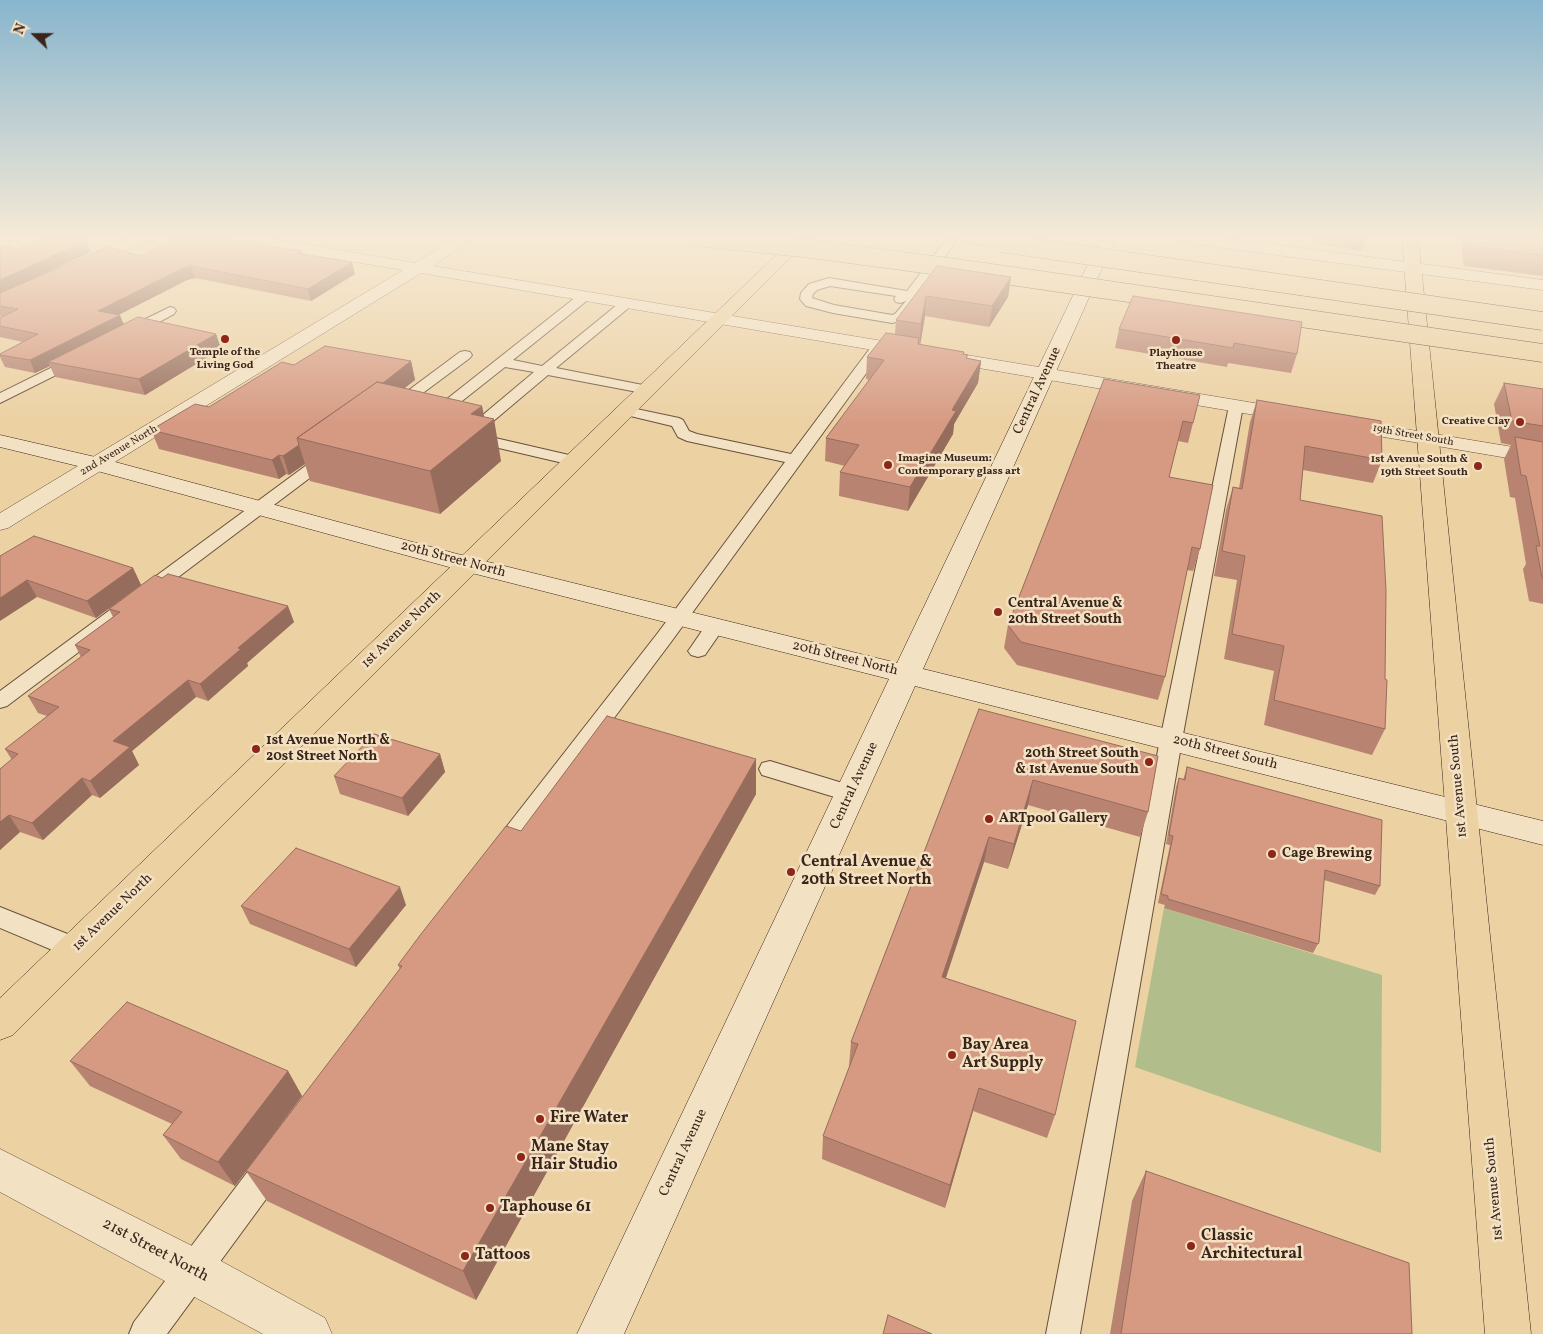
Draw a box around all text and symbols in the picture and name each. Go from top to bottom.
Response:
north arrow [10,10,60,60]
text: N [10,21,31,37]
marker: Temple of the Living God [219,333,231,345]
marker: Playhouse Theatre [1170,334,1182,346]
street label: Central Avenue [1010,345,1066,437]
place label: Temple of the Living God [190,346,260,372]
place label: Playhouse Theatre [1149,347,1203,373]
place label: Creative Clay [1442,415,1510,429]
marker: Creative Clay [1514,416,1526,428]
street label: 19th Street South [1371,422,1455,450]
street label: 2nd Avenue North [78,423,160,479]
place label: Imagine Museum: Contemporary glass art [898,452,1020,478]
place label: 1st Avenue South & 19th Street South [1371,453,1468,479]
marker: Imagine Museum: Contemporary glass art [882,459,894,471]
marker: 1st Avenue South & 19th Street South [1472,460,1484,472]
street label: 20th Street North [399,538,507,582]
street label: 1st Avenue North [359,588,445,672]
place label: Central Avenue & 20th Street South [1008,596,1123,628]
marker: Central Avenue & 20th Street South [992,606,1004,618]
street label: 20th Street North [790,638,900,680]
street label: 20th Street South [1171,732,1279,774]
place label: 1st Avenue North & 20st Street North [266,733,390,766]
street label: 1st Avenue South [1446,733,1472,839]
street label: Central Avenue [827,740,883,832]
marker: 1st Avenue North & 20st Street North [250,743,262,755]
place label: 20th Street South & 1st Avenue South [1015,746,1139,779]
marker: 20th Street South & 1st Avenue South [1143,756,1155,768]
place label: ARTpool Gallery [999,811,1107,827]
marker: ARTpool Gallery [983,813,995,825]
place label: Cage Brewing [1282,846,1372,862]
marker: Cage Brewing [1266,848,1278,860]
place label: Central Avenue & 20th Street North [801,853,932,891]
marker: Central Avenue & 20th Street North [785,866,797,878]
street label: 1st Avenue North [70,871,156,955]
place label: Bay Area Art Supply [962,1036,1043,1074]
marker: Bay Area Art Supply [946,1049,958,1061]
street label: Central Avenue [656,1107,712,1199]
place label: Fire Water [550,1109,628,1129]
marker: Fire Water [534,1113,546,1125]
street label: 1st Avenue South [1482,1136,1508,1242]
place label: Mane Stay Hair Studio [531,1138,618,1176]
marker: Mane Stay Hair Studio [515,1151,527,1163]
place label: Taphouse 61 [500,1198,591,1218]
marker: Taphouse 61 [484,1202,496,1214]
street label: 21st Street North [98,1215,212,1287]
place label: Classic Architectural [1201,1227,1302,1265]
marker: Classic Architectural [1185,1240,1197,1252]
place label: Tattoos [475,1246,530,1266]
marker: Tattoos [459,1250,471,1262]

